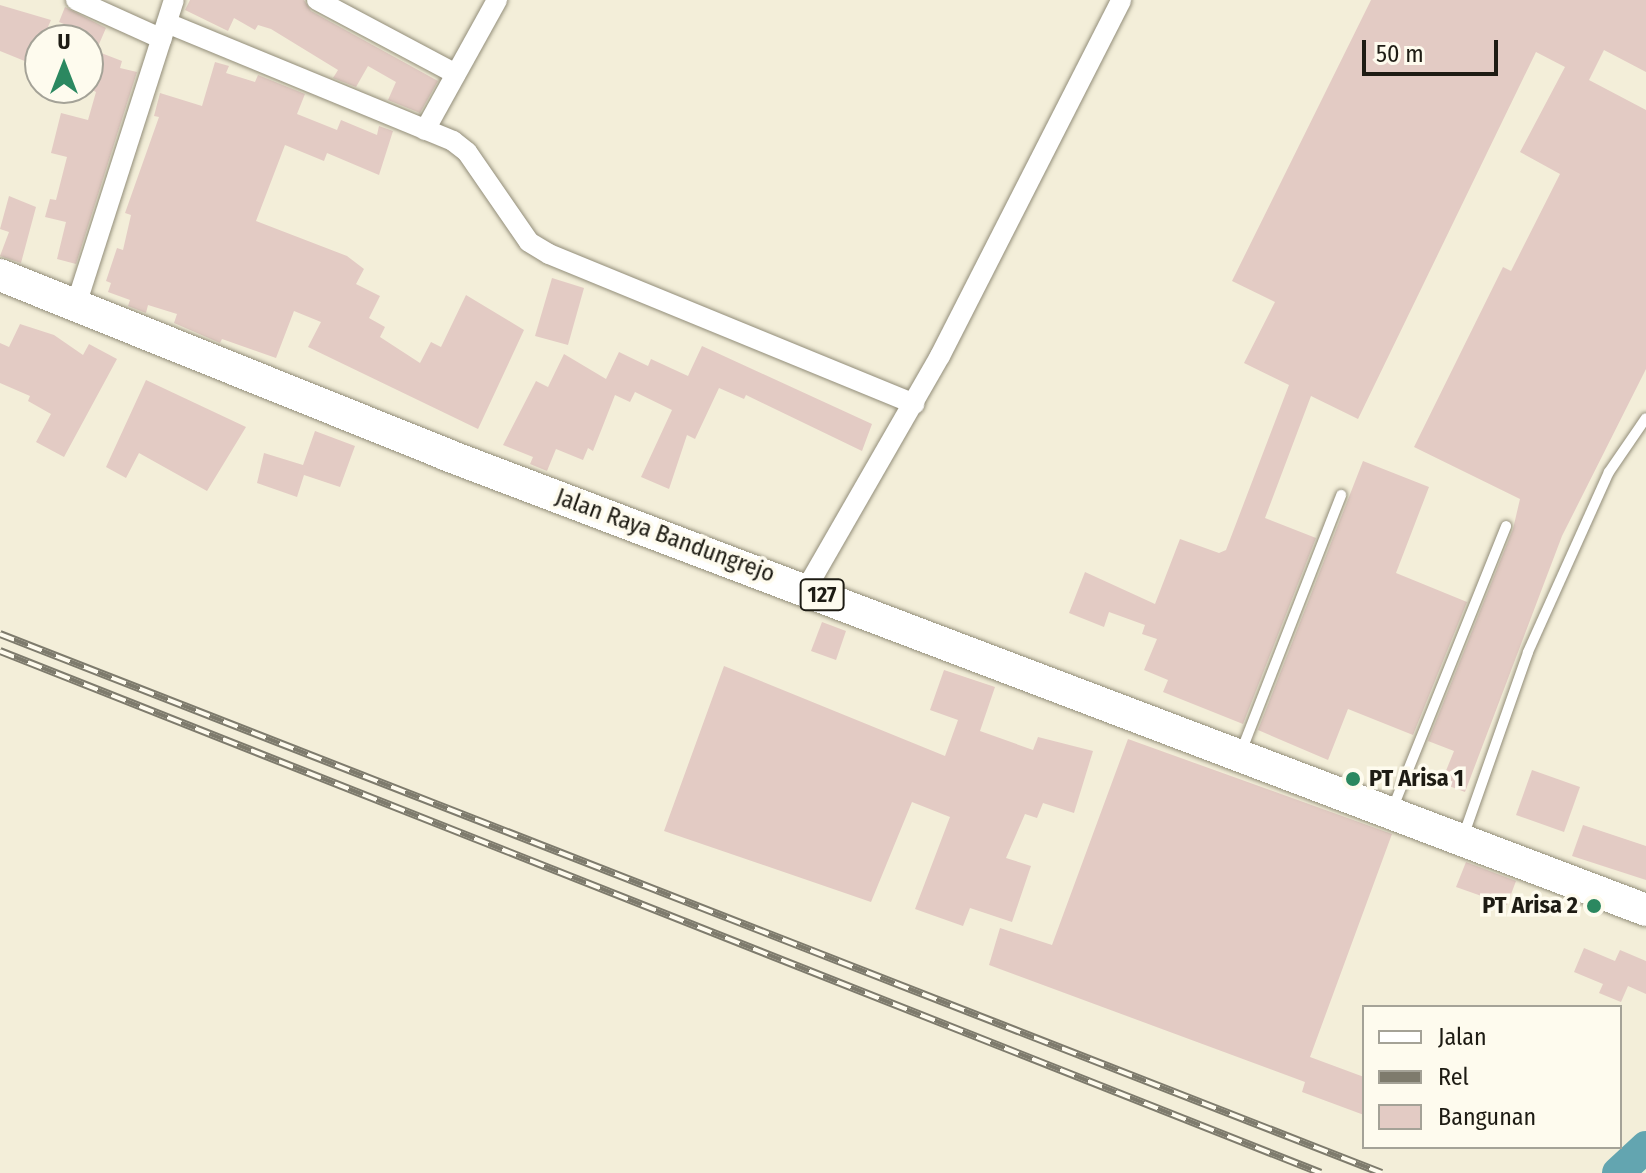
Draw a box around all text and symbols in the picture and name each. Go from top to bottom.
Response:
north arrow [24,24,104,104]
scale bar [1366,24,1502,74]
text: U [58,28,70,55]
text: 50 m [1376,40,1424,68]
street label: Jalan Raya Bandungrejo [551,483,779,589]
road number: 127 [798,577,846,613]
place label: PT Arisa 1 [1369,765,1464,793]
marker: PT Arisa 1 [1344,770,1362,788]
place label: PT Arisa 2 [1482,892,1578,920]
marker: PT Arisa 2 [1585,897,1603,915]
legend [1362,1005,1622,1149]
text: Jalan [1438,1023,1487,1051]
text: Rel [1438,1063,1469,1091]
text: Bangunan [1438,1103,1536,1131]

